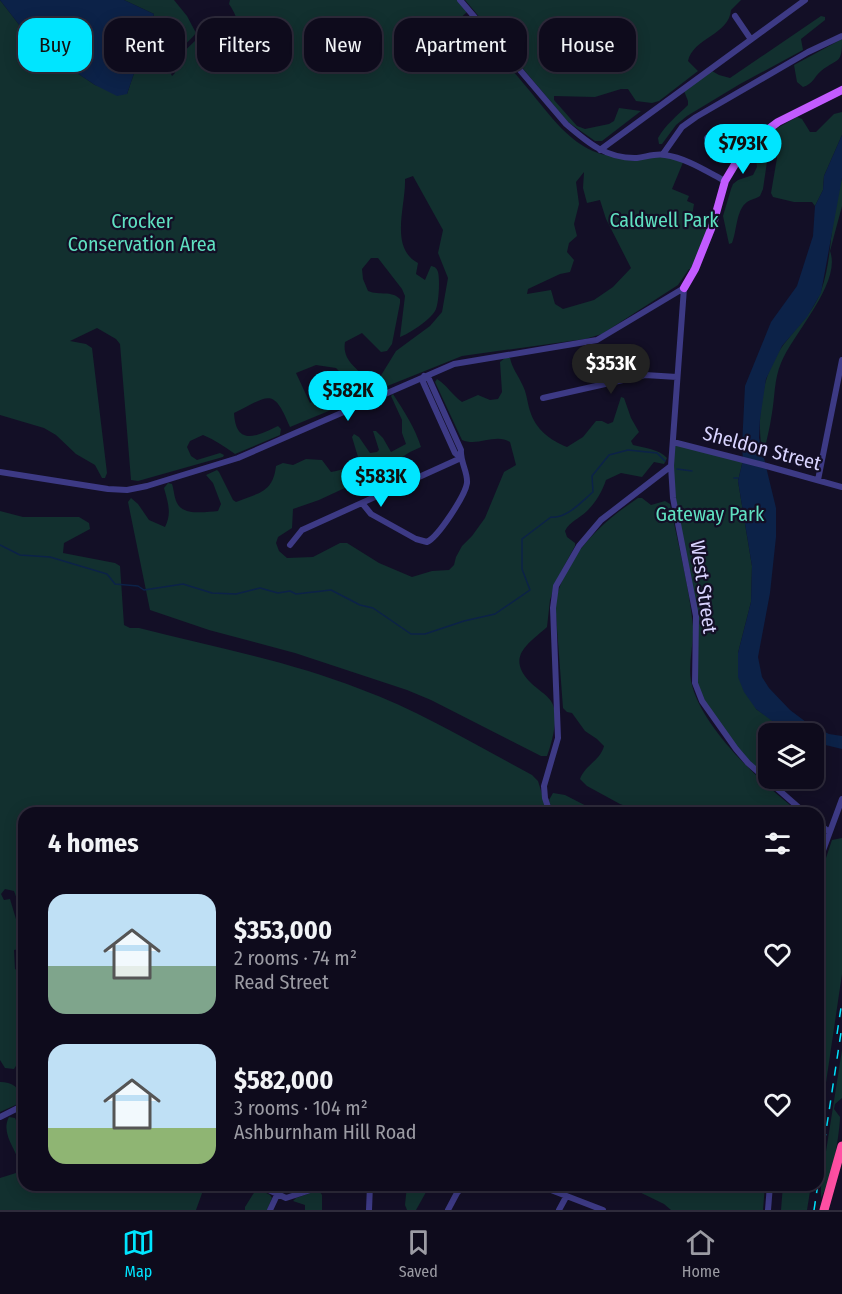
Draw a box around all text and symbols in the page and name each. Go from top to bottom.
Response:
chip: Buy [18,18,92,72]
chip: Rent [104,18,185,72]
chip: Filters [197,18,292,72]
chip: New [304,18,382,72]
chip: Apartment [394,18,527,72]
chip: House [539,18,636,72]
pin: $793K [701,124,785,175]
text: $793K [718,131,768,155]
park label: Caldwell Park [609,208,719,232]
park label: Crocker Conservation Area [68,209,216,256]
pin: $353K [569,344,653,395]
text: $353K [586,351,636,375]
pin: $582K [306,371,390,422]
text: $582K [322,378,374,402]
street label: Sheldon Street [700,421,824,475]
pin: $583K [339,457,423,508]
text: $583K [355,464,407,488]
park label: Gateway Park [656,502,765,526]
street label: West Street [686,539,722,635]
map controls [758,723,824,789]
button: layers [758,723,824,789]
icon: filters [761,827,794,860]
text: 4 homes [48,828,139,859]
text: $353,000 [234,915,332,946]
icon: home [96,918,168,990]
icon: heart [761,938,794,971]
text: 2 rooms · 74 m² [234,946,357,970]
text: Read Street [234,970,329,994]
text: $582,000 [234,1065,333,1096]
icon: home [96,1068,168,1140]
icon: heart [761,1088,794,1121]
text: 3 rooms · 104 m² [234,1096,368,1120]
text: Ashburnham Hill Road [234,1120,417,1144]
tab: Map [122,1226,155,1281]
tab: Saved [399,1226,438,1281]
tab: Home [682,1226,720,1281]

